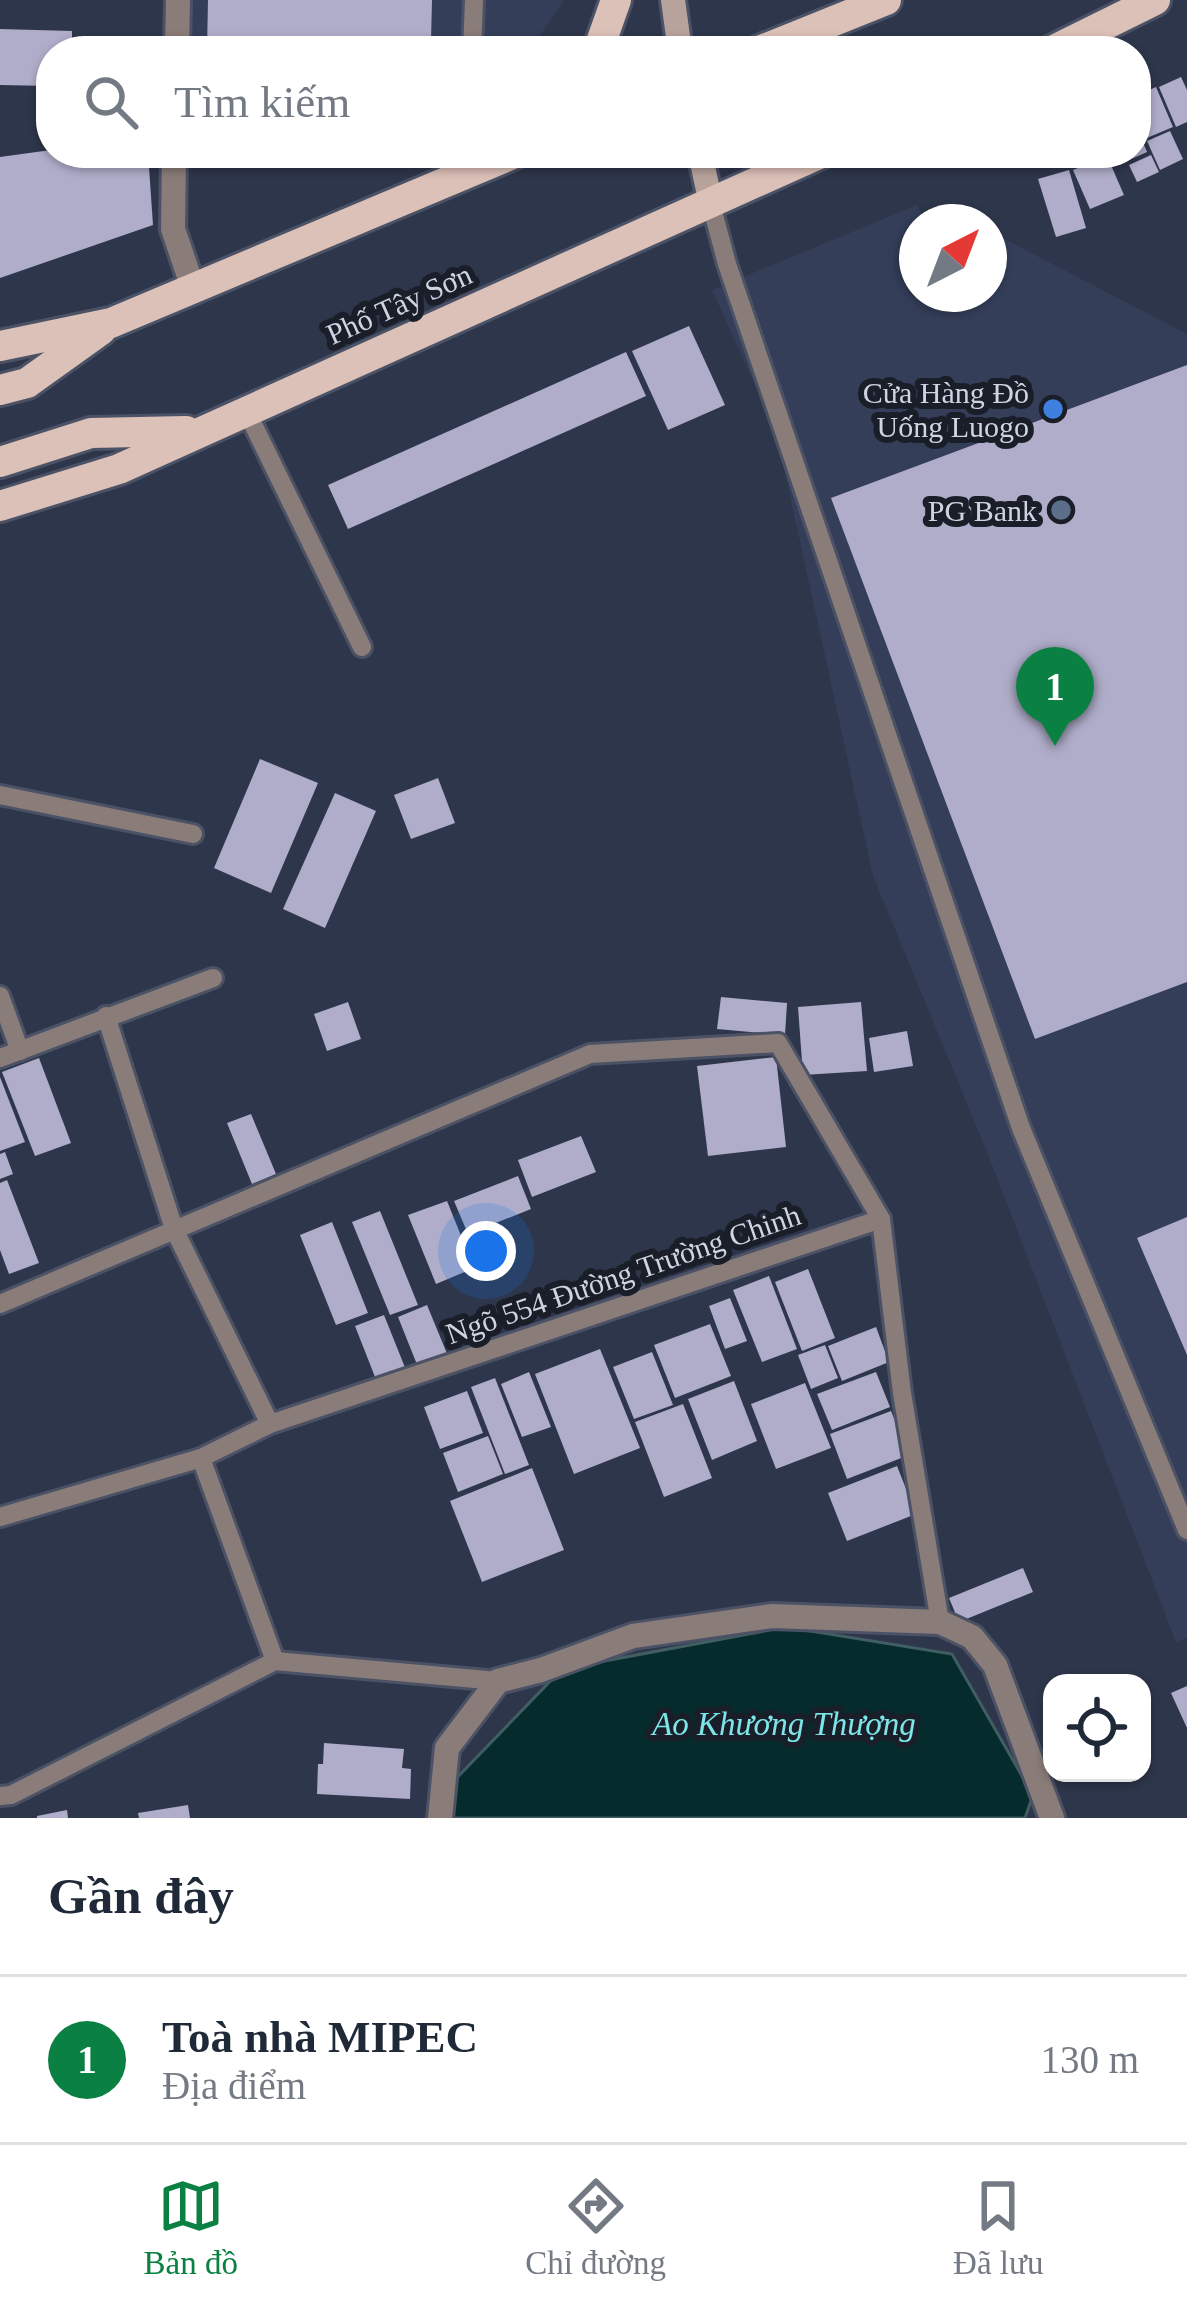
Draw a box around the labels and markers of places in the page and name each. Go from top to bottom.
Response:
place label: Cửa Hàng Đồ Uống Luogo [863,376,1029,443]
marker: Cửa Hàng Đồ Uống Luogo [1040,396,1066,422]
place label: PG Bank [928,494,1037,527]
marker: PG Bank [1048,497,1074,523]
pin: 1 [1016,647,1094,746]

